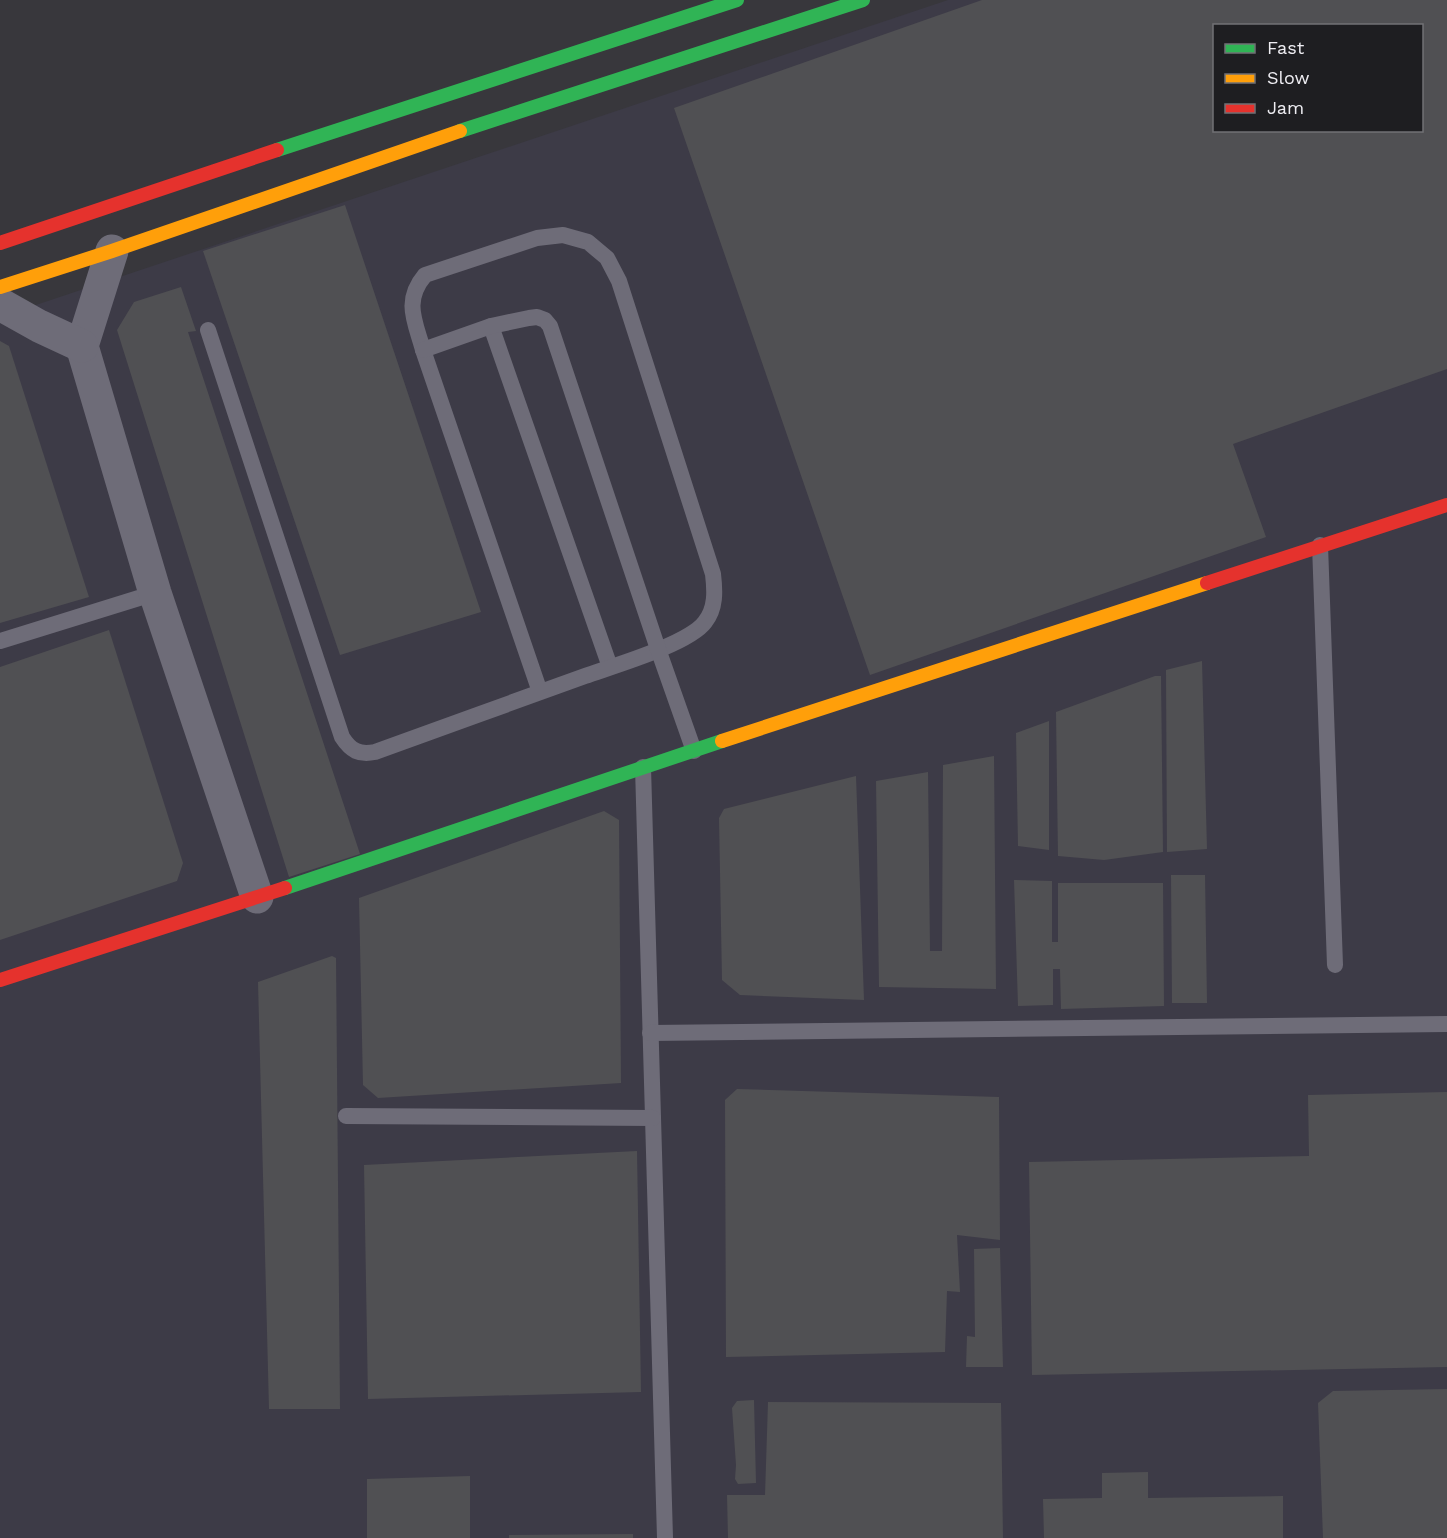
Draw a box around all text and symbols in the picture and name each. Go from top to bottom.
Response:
legend [1213,24,1423,132]
text: Fast [1267,37,1305,58]
text: Slow [1267,67,1310,88]
text: Jam [1267,97,1304,118]

